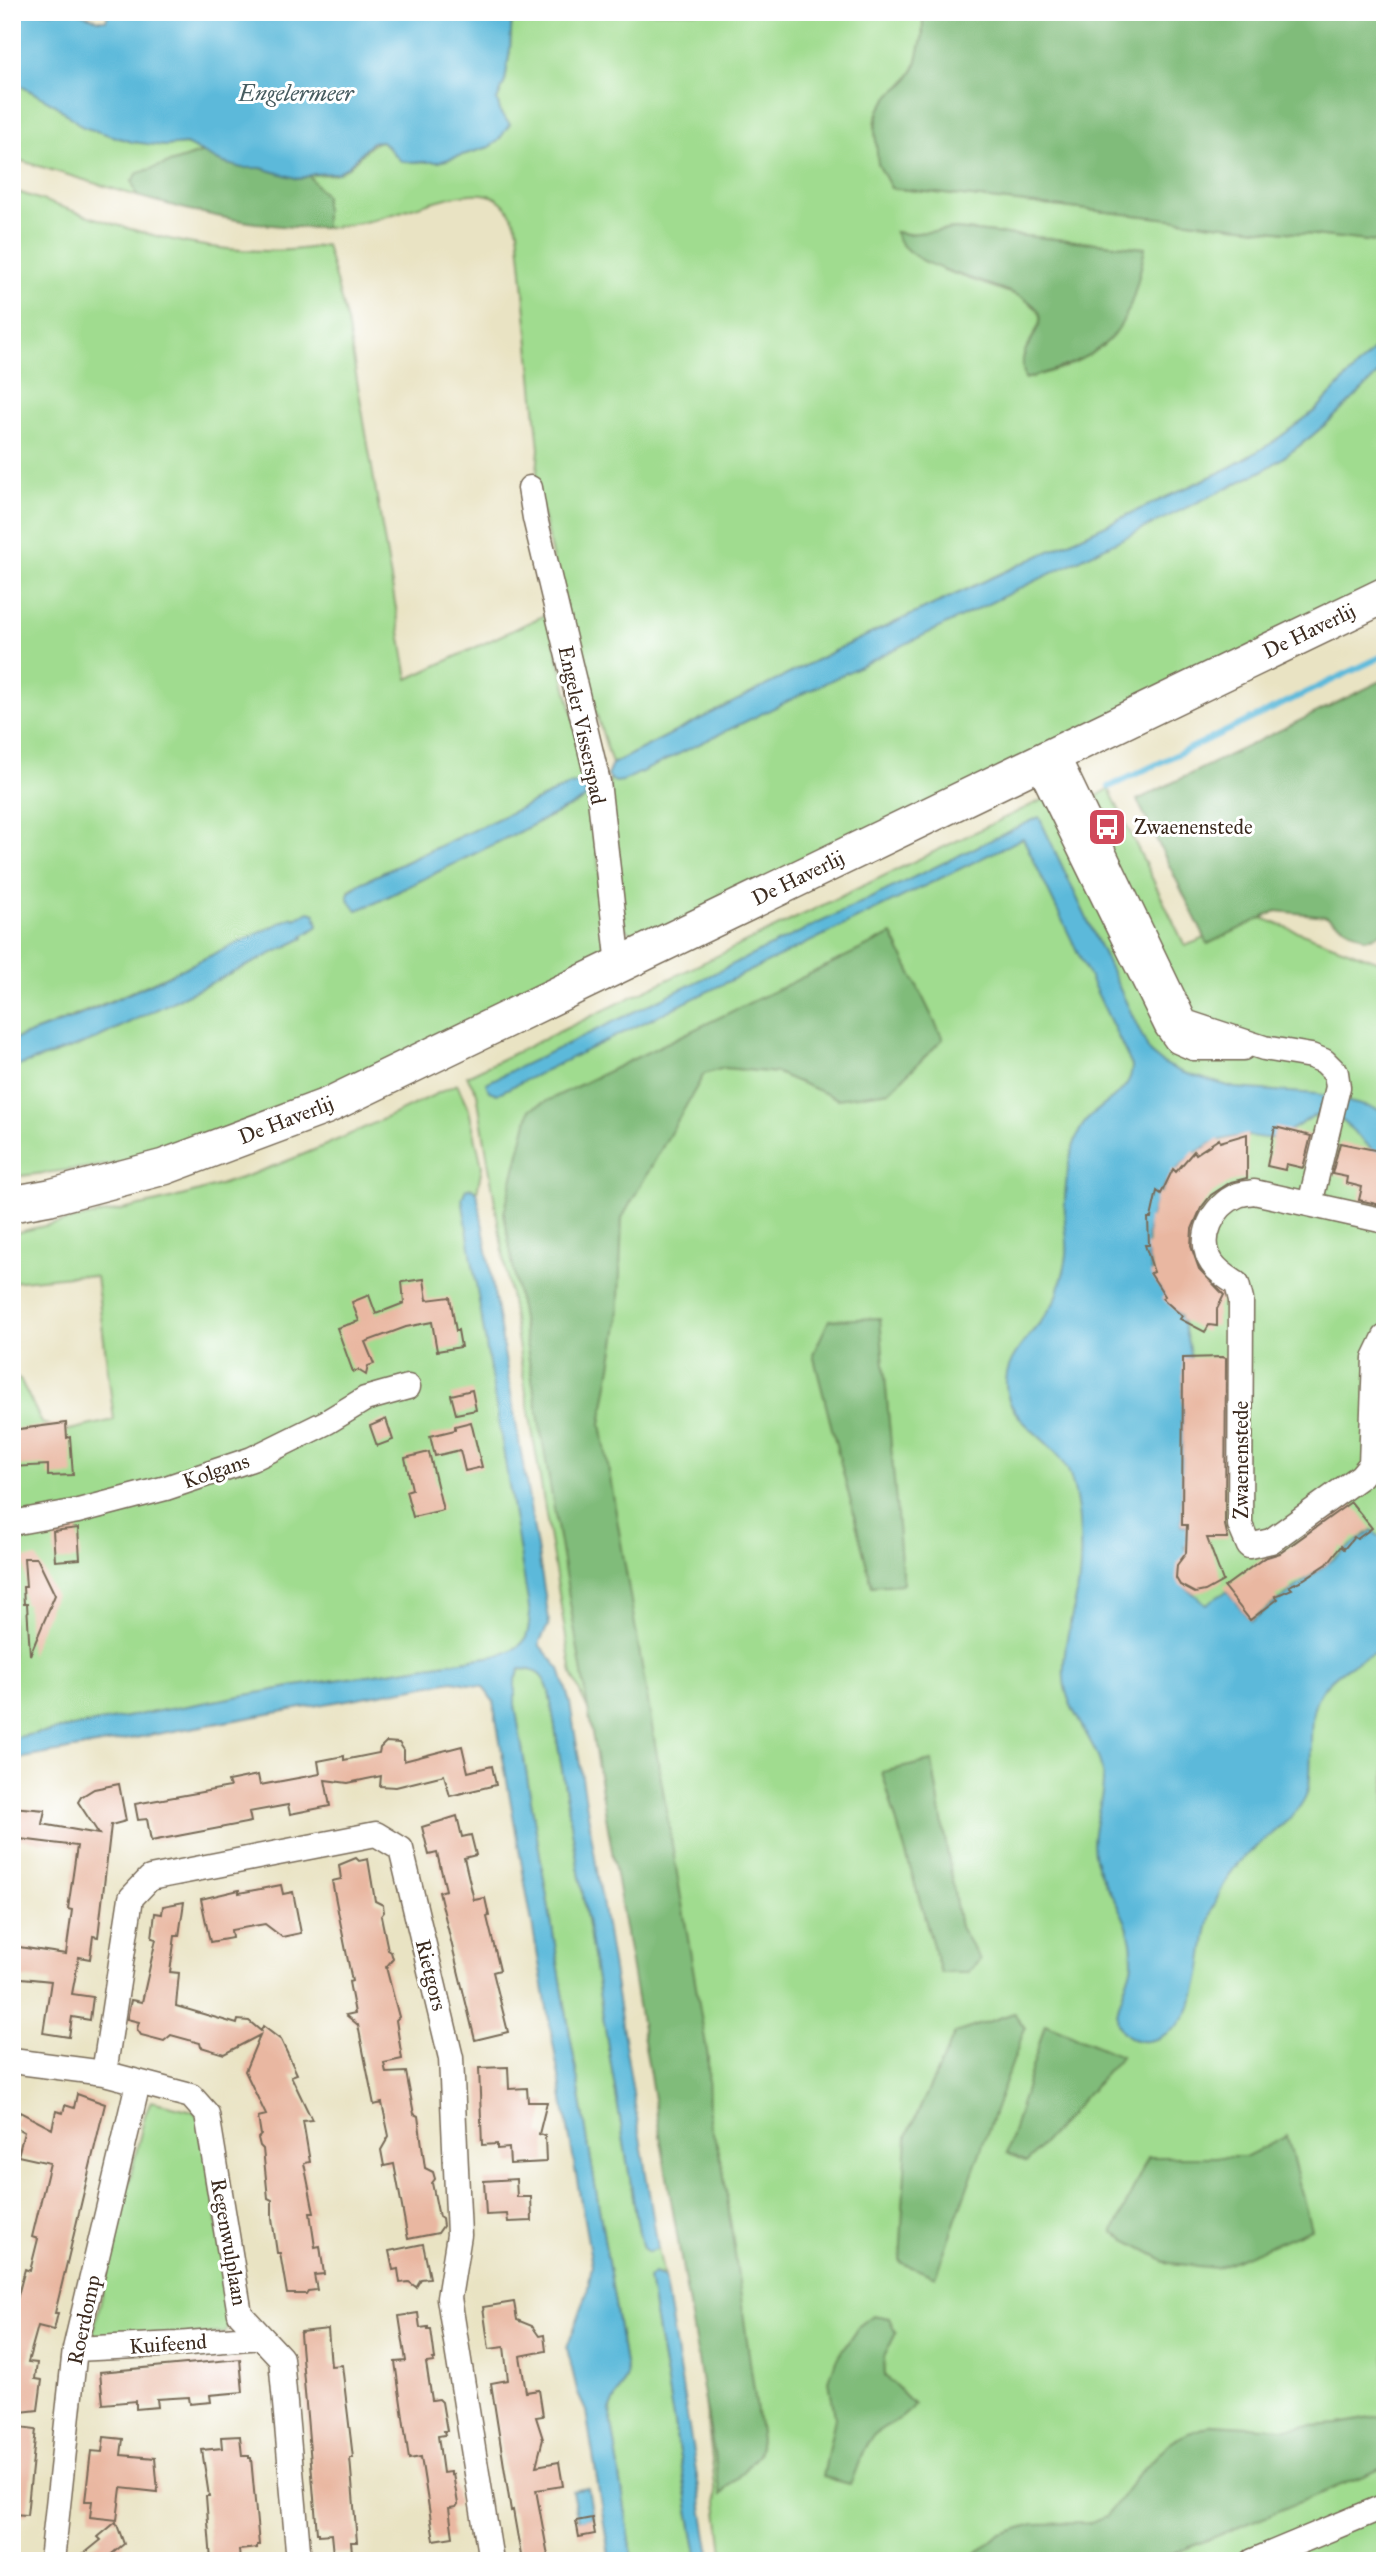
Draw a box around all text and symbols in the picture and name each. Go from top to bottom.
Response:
water label: Engelermeer [237,79,355,107]
street label: De Haverlij [1259,597,1359,665]
street label: Engeler Visserspad [552,643,612,807]
bus stop icon: Zwaenenstede [1086,806,1128,848]
place label: Zwaenenstede [1134,814,1253,840]
street label: De Haverlij [748,844,848,912]
street label: De Haverlij [235,1090,337,1150]
street label: Zwaenenstede [1228,1400,1254,1519]
street label: Kolgans [179,1448,253,1494]
street label: Rietgors [410,1937,452,2013]
street label: Regenwulplaan [205,2176,253,2308]
street label: Roerdomp [62,2273,106,2367]
street label: Kuifeend [128,2328,208,2360]

